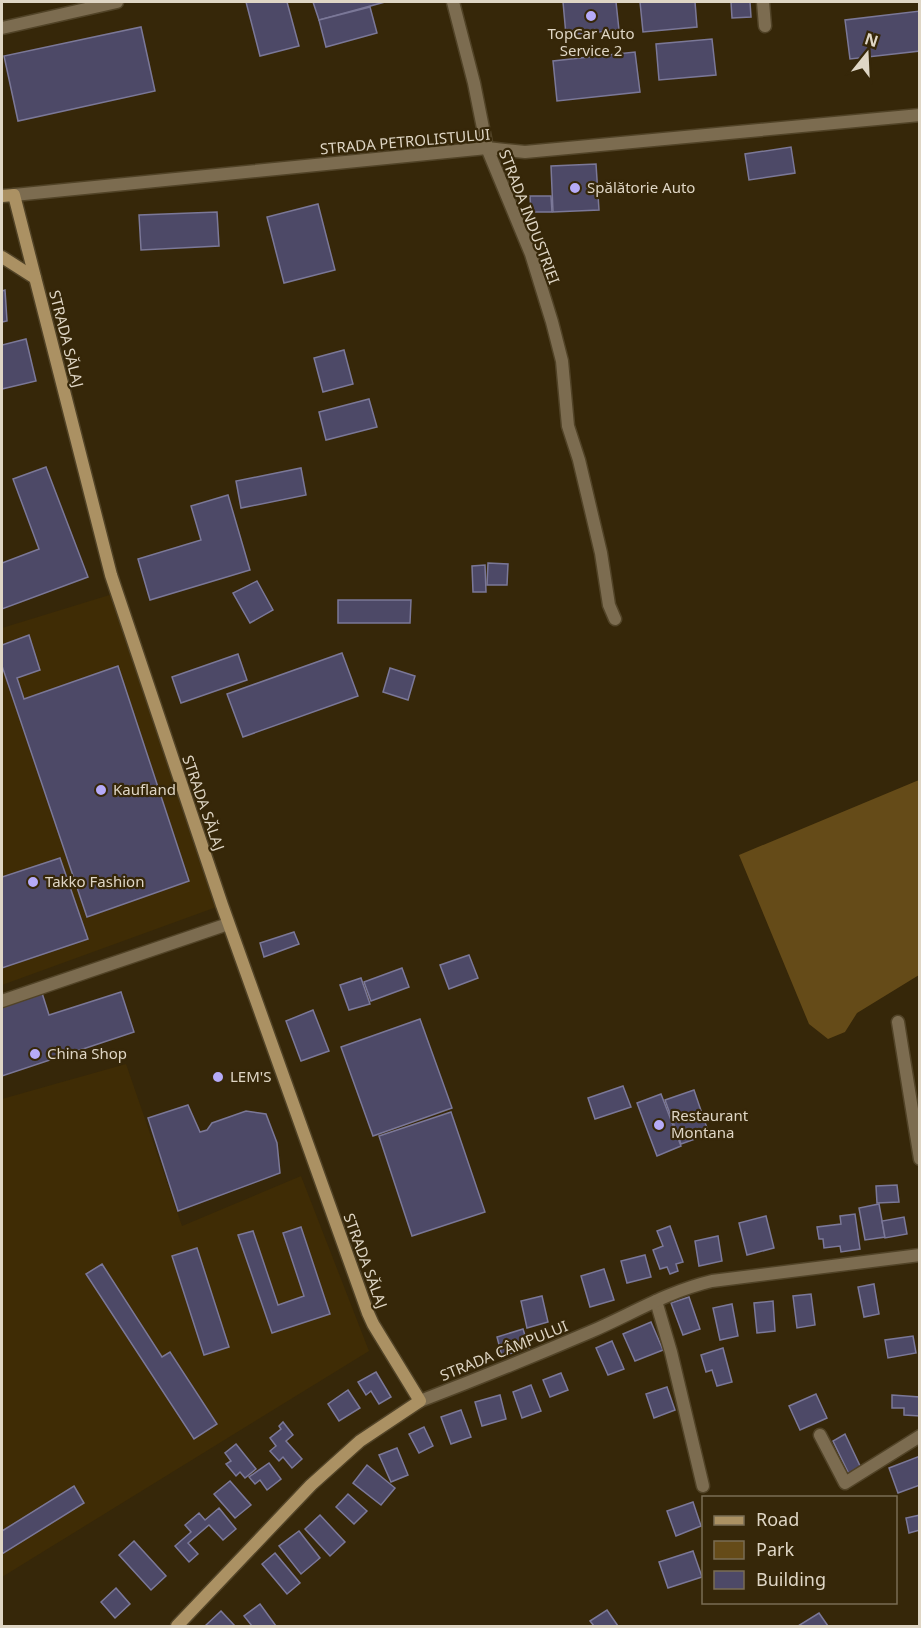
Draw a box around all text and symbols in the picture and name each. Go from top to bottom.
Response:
marker: TopCar Auto Service 2 [584,9,598,23]
place label: TopCar Auto Service 2 [548,23,634,60]
north arrow [837,24,897,84]
text: N [862,27,881,52]
street label: STRADA PETROLISTULUI [319,124,491,158]
street label: STRADA INDUSTRIEI [495,147,565,287]
place label: Spălătorie Auto [587,177,695,197]
marker: Spălătorie Auto [568,181,582,195]
street label: STRADA SĂLAJ [45,288,89,390]
street label: STRADA SĂLAJ [178,752,230,853]
place label: Kaufland [113,779,176,799]
marker: Kaufland [94,783,108,797]
place label: Takko Fashion [45,871,144,891]
marker: Takko Fashion [26,875,40,889]
place label: China Shop [47,1043,127,1063]
marker: China Shop [28,1047,42,1061]
place label: LEM'S [230,1066,271,1086]
marker: LEM'S [211,1070,225,1084]
place label: Restaurant Montana [671,1105,749,1142]
marker: Restaurant Montana [652,1118,666,1132]
street label: STRADA SĂLAJ [339,1210,392,1311]
street label: STRADA CÂMPULUI [437,1315,570,1385]
legend [702,1496,897,1604]
text: Road [756,1507,799,1531]
text: Park [756,1537,794,1561]
text: Building [756,1567,826,1591]

